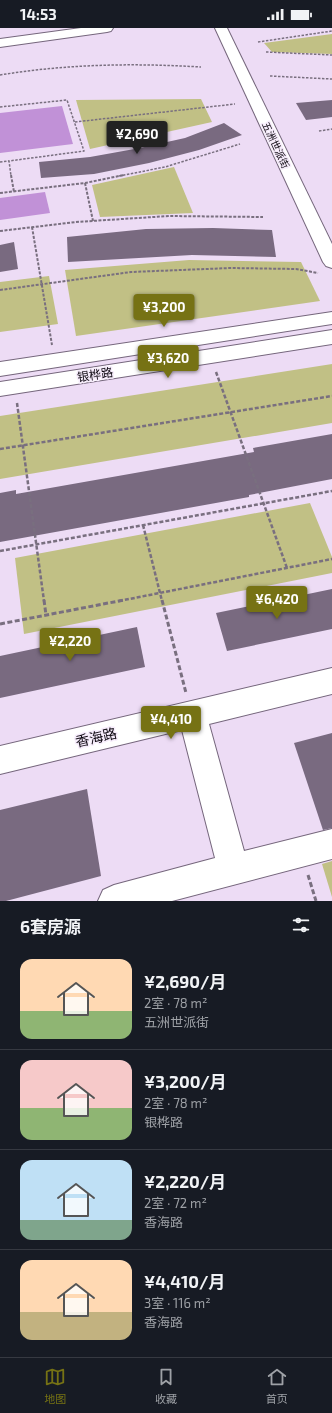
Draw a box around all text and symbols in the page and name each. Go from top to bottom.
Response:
text: 14:53 [20,5,57,23]
street label: 五洲世派街 [260,120,292,170]
pin: ¥2,690 [104,121,170,155]
text: ¥2,690 [116,126,158,142]
pin: ¥3,200 [131,294,197,328]
text: ¥3,200 [142,299,186,315]
pin: ¥3,620 [135,345,201,379]
text: ¥3,620 [147,350,189,366]
street label: 银桦路 [76,364,114,384]
pin: ¥6,420 [244,586,310,620]
text: ¥6,420 [255,591,299,607]
pin: ¥2,220 [37,628,103,662]
text: ¥2,220 [49,633,91,649]
pin: ¥4,410 [138,706,204,740]
text: ¥4,410 [150,711,192,727]
street label: 香海路 [74,724,118,750]
icon: filters [290,914,312,936]
text: 6套房源 [20,916,81,936]
text: ¥2,690/月 [144,971,226,991]
icon: home [52,975,100,1023]
text: 2室 · 78 m² [144,995,207,1011]
text: 五洲世派街 [144,1014,209,1030]
text: ¥3,200/月 [144,1071,227,1091]
icon: home [52,1076,100,1124]
text: 2室 · 78 m² [144,1095,207,1111]
text: 银桦路 [144,1114,183,1130]
text: ¥2,220/月 [144,1171,226,1191]
icon: home [52,1176,100,1224]
text: 2室 · 72 m² [144,1195,207,1211]
text: 香海路 [144,1214,183,1230]
text: ¥4,410/月 [144,1271,225,1291]
icon: home [52,1276,100,1324]
text: 3室 · 116 m² [144,1295,211,1311]
text: 香海路 [144,1314,183,1330]
tab: 地图 [44,1366,66,1406]
tab: 收藏 [155,1366,177,1406]
tab: 首页 [266,1366,288,1406]

